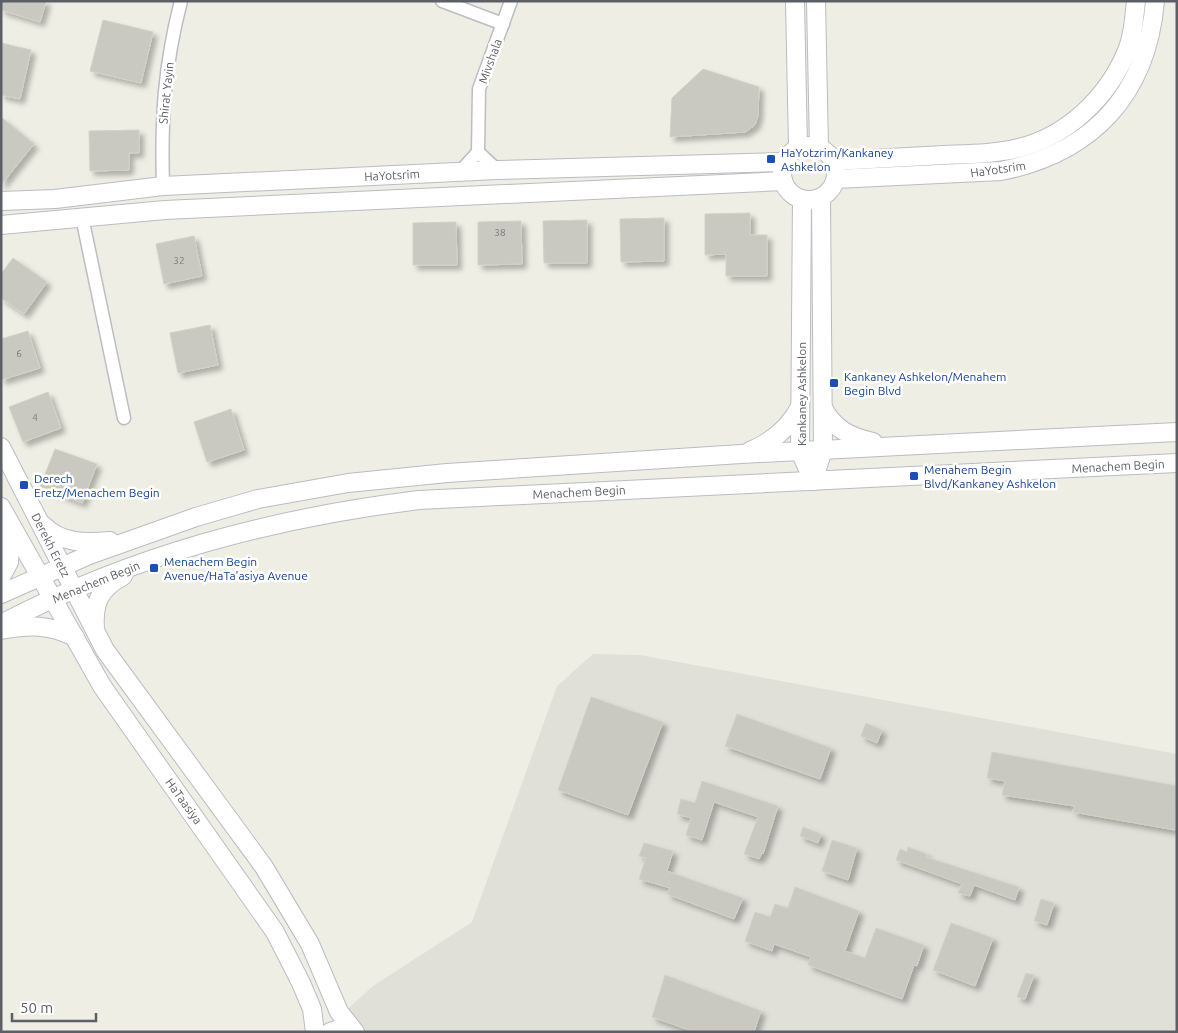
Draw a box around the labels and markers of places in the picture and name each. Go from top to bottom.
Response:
place label: HaYotzrim/Kankaney Ashkelon [781,146,893,173]
marker: HaYotzrim/Kankaney Ashkelon [765,153,777,165]
place label: Kankaney Ashkelon/Menahem Begin Blvd [844,370,1006,397]
marker: Kankaney Ashkelon/Menahem Begin Blvd [828,377,840,389]
place label: Menahem Begin Blvd/Kankaney Ashkelon [924,463,1056,490]
marker: Menahem Begin Blvd/Kankaney Ashkelon [908,470,920,482]
place label: Derech Eretz/Menachem Begin [34,472,160,499]
marker: Derech Eretz/Menachem Begin [18,479,30,491]
place label: Menachem Begin Avenue/HaTa'asiya Avenue [164,555,308,582]
marker: Menachem Begin Avenue/HaTa'asiya Avenue [148,562,160,574]

